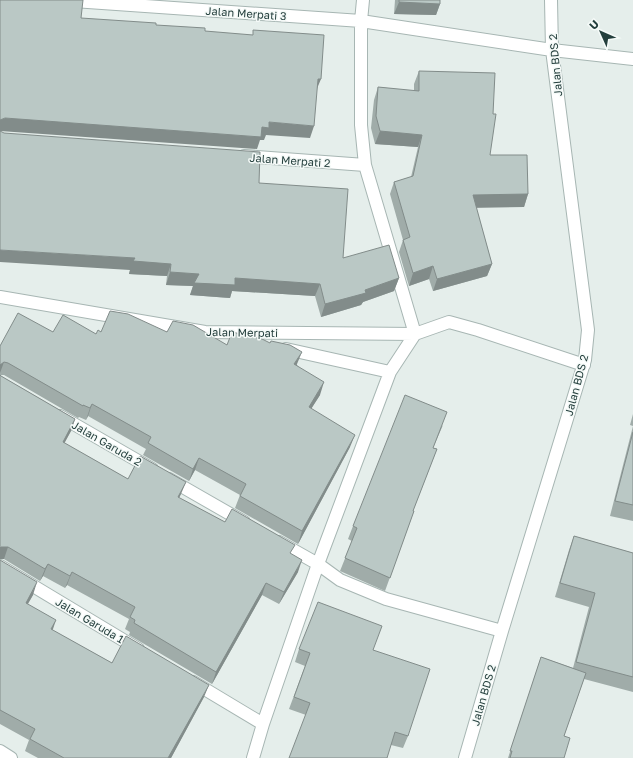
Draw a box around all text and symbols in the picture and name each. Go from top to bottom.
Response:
street label: Jalan Merpati 3 [205,4,287,22]
north arrow [581,12,621,52]
text: U [586,17,601,32]
street label: Jalan BDS 2 [546,33,564,97]
street label: Jalan Merpati 2 [249,151,331,169]
street label: Jalan Merpati [206,325,278,339]
street label: Jalan BDS 2 [562,353,590,417]
street label: Jalan Garuda 2 [70,418,144,468]
street label: Jalan Garuda 1 [53,594,127,646]
street label: Jalan BDS 2 [468,663,498,727]

